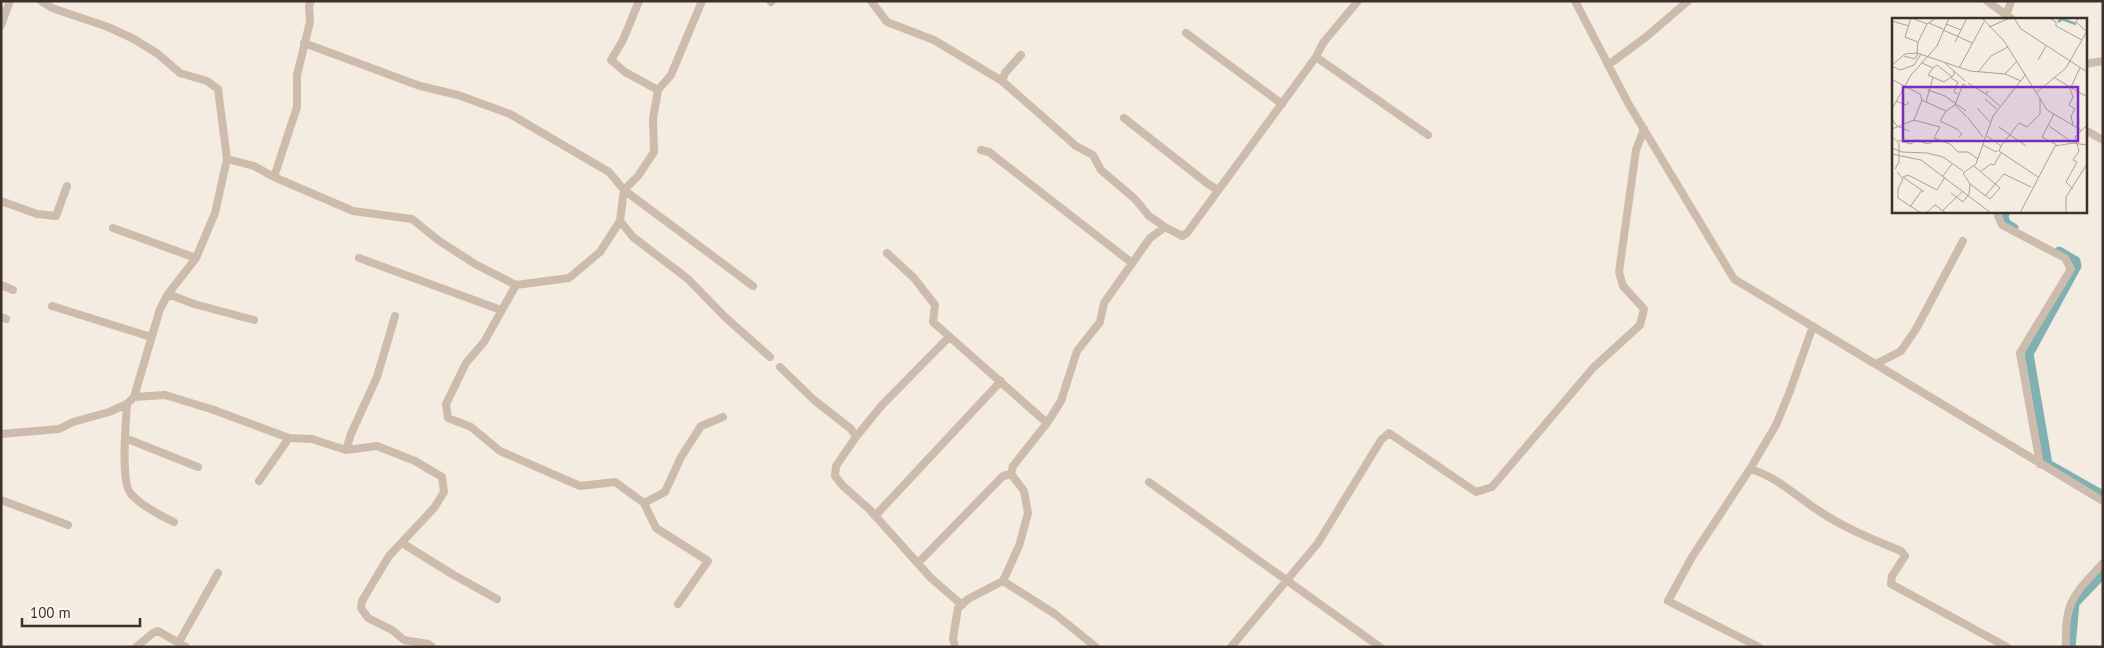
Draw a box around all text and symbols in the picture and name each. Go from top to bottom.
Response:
inset map [1892,18,2086,212]
scale bar [22,596,140,628]
text: 100 m [30,603,71,622]

